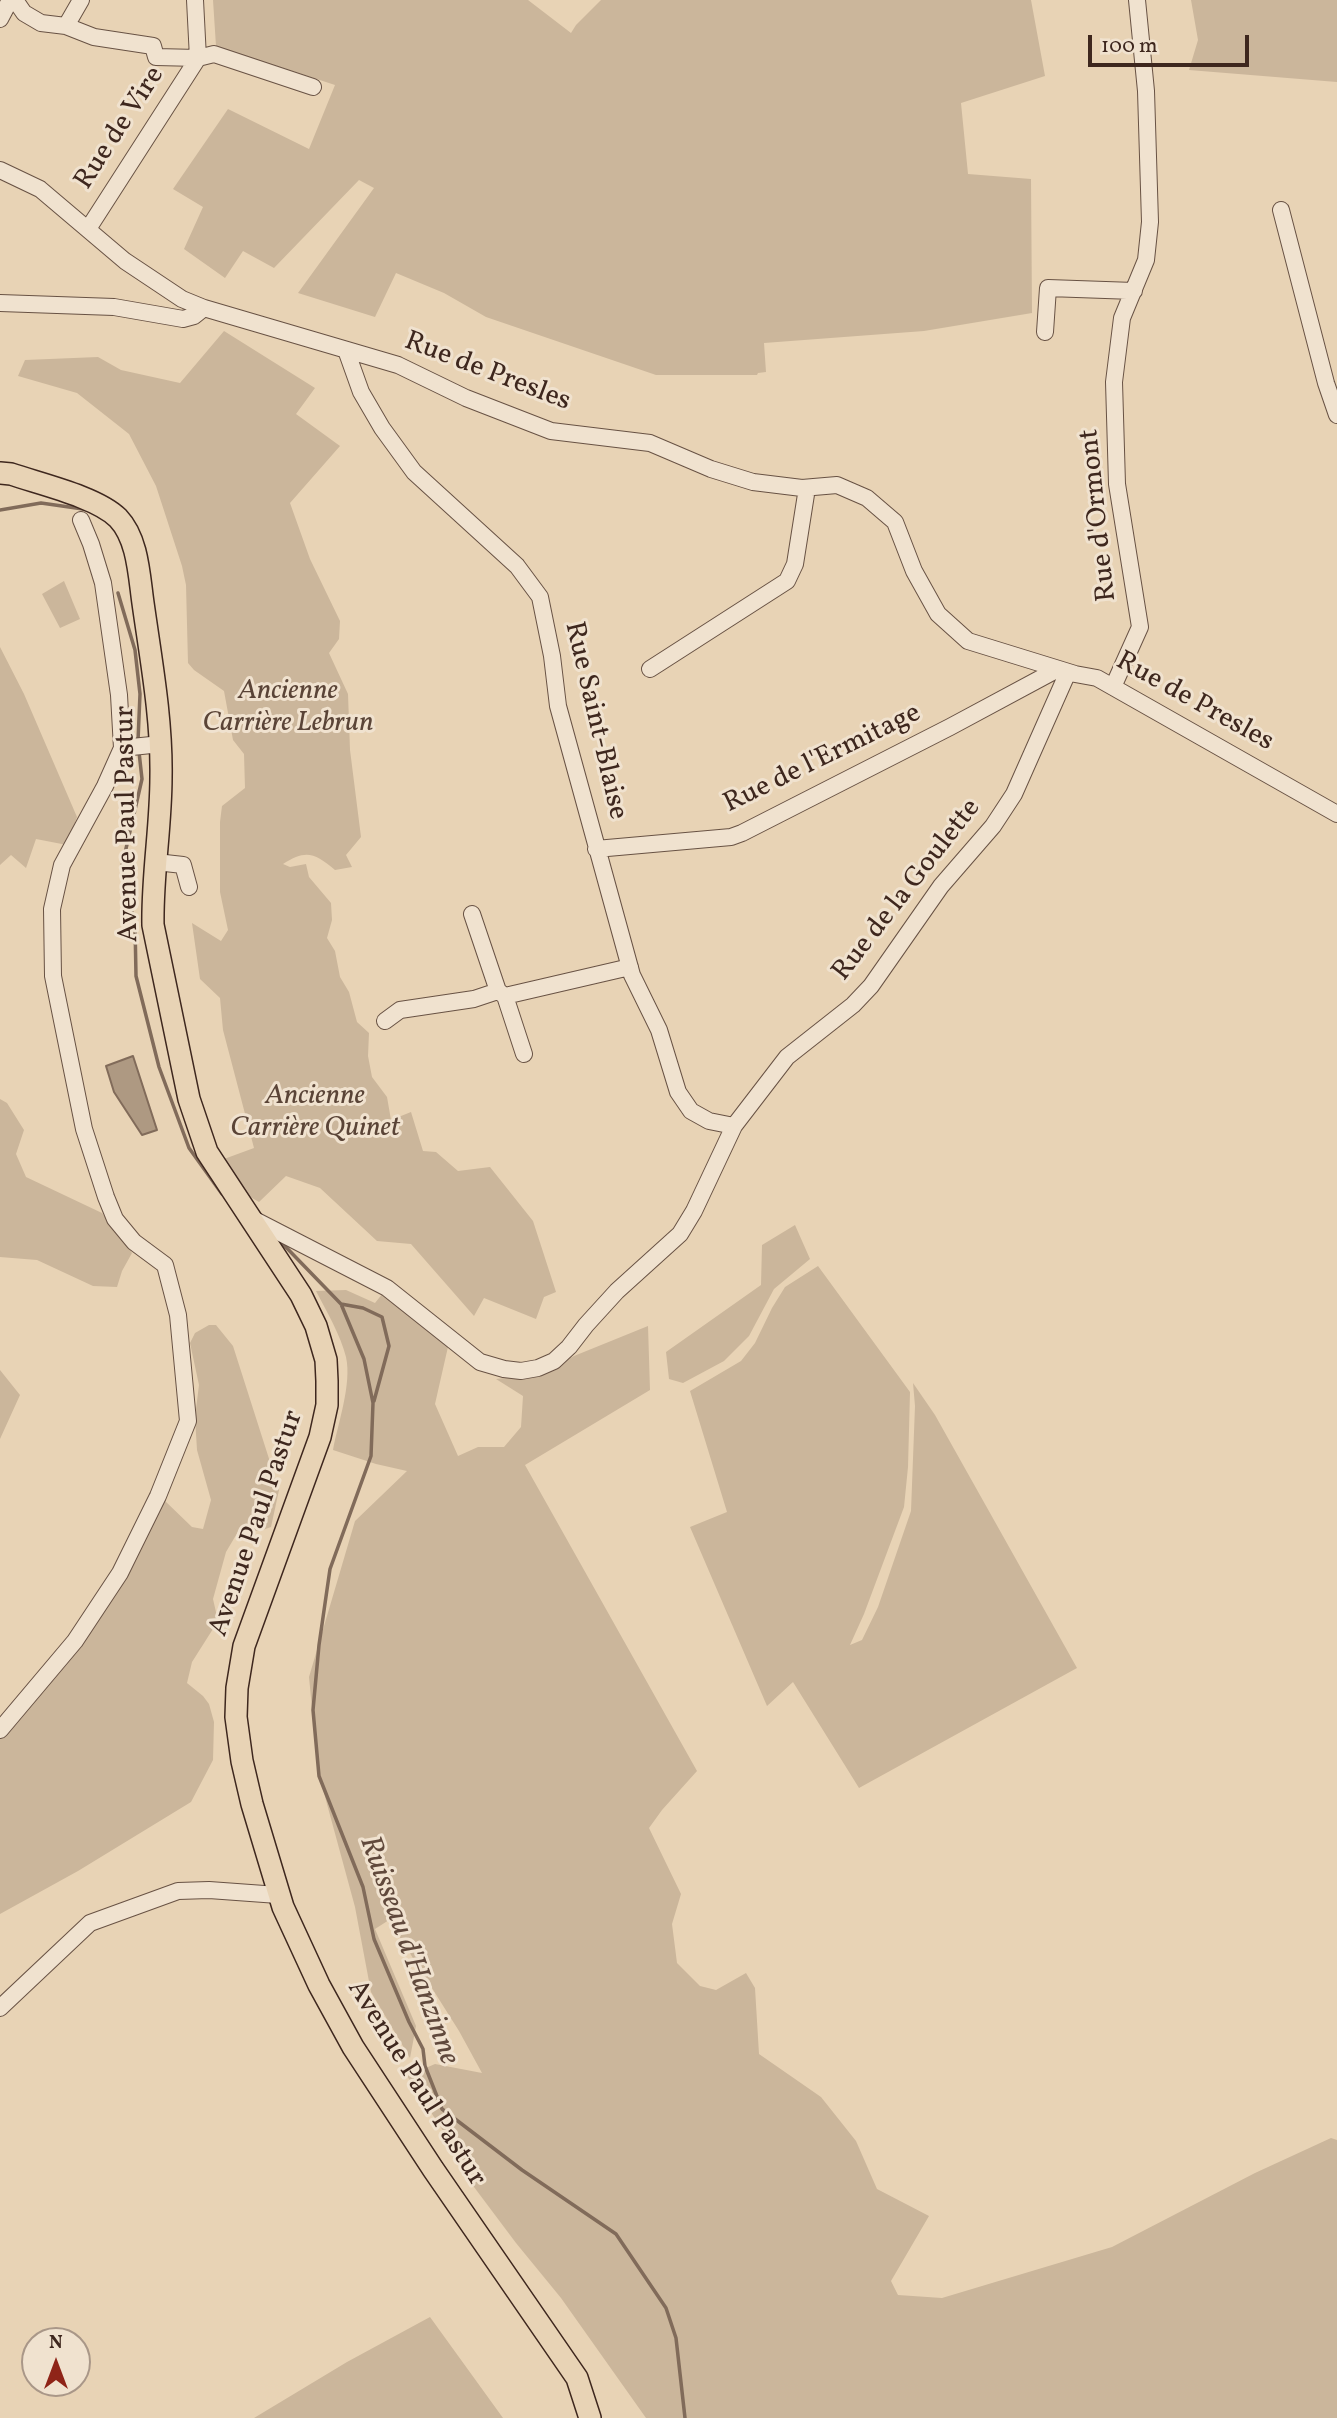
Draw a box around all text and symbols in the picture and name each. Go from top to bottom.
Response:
scale bar [1092,21,1253,65]
text: 100 m [1101,32,1158,61]
street label: Rue de Vire [69,61,173,197]
street label: Rue de Presles [399,326,575,420]
street label: Rue d'Ormont [1074,427,1126,603]
street label: Rue Saint-Blaise [555,619,633,823]
street label: Rue de Presles [1109,646,1279,760]
park label: Ancienne Carrière Lebrun [202,676,374,742]
street label: Rue de l'Ermitage [719,698,927,822]
street label: Avenue Paul Pastur [110,705,148,943]
street label: Rue de la Goulette [827,793,989,989]
park label: Ancienne Carrière Quinet [230,1081,400,1147]
street label: Avenue Paul Pastur [204,1407,312,1641]
water label: Ruisseau d'Hanzinne [349,1832,465,2070]
street label: Avenue Paul Pastur [338,1975,492,2193]
north arrow [21,2327,91,2397]
text: N [49,2330,63,2356]

